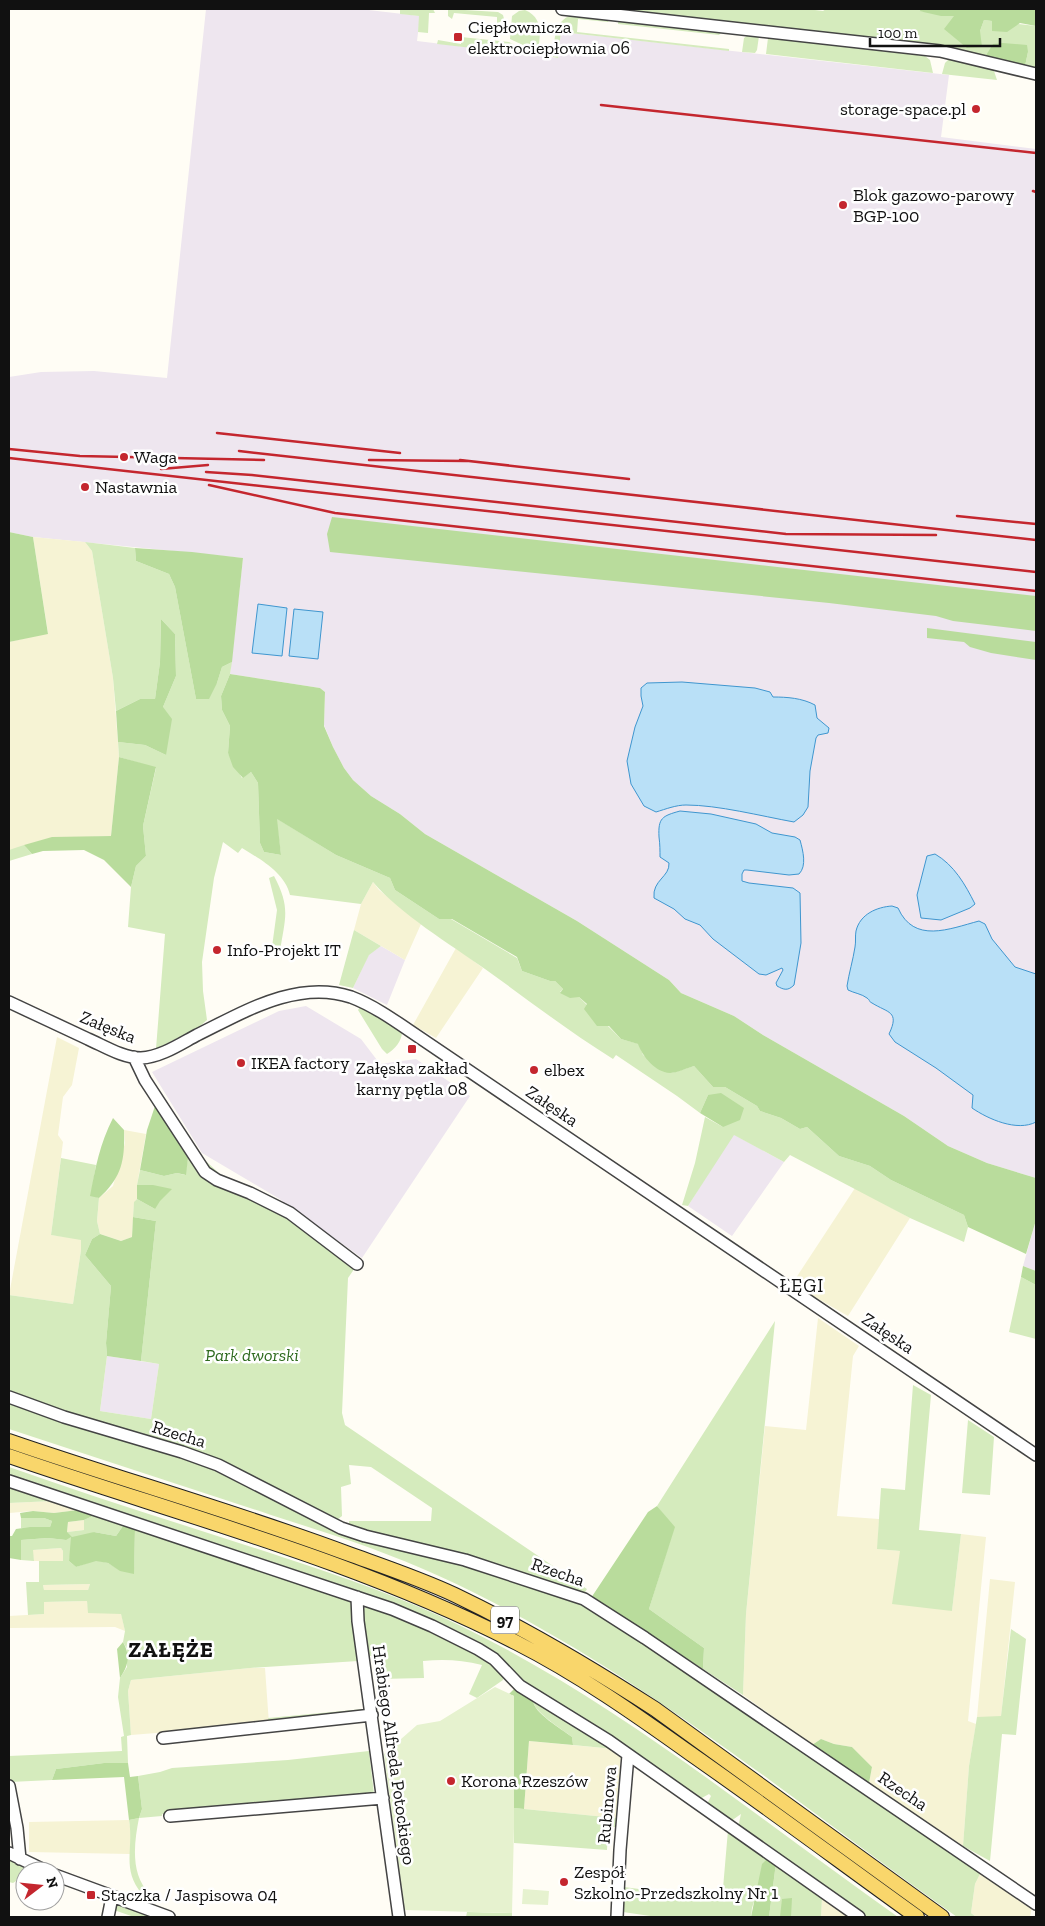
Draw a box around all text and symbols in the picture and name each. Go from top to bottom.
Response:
scale bar [870,15,1000,47]
place label: Ciepłownicza elektrociepłownia 06 [468,16,630,59]
text: 100 m [878,24,917,42]
marker: Ciepłownicza elektrociepłownia 06 [452,31,464,43]
place label: storage-space.pl [840,98,966,120]
marker: storage-space.pl [970,103,982,115]
place label: Blok gazowo-parowy BGP-100 [853,184,1015,227]
marker: Blok gazowo-parowy BGP-100 [837,199,849,211]
place label: Waga [134,446,178,468]
marker: Waga [118,451,130,463]
place label: Nastawnia [95,476,178,498]
marker: Nastawnia [79,481,91,493]
place label: Info-Projekt IT [227,939,341,961]
marker: Info-Projekt IT [211,944,223,956]
street label: Załęska [77,1006,139,1048]
marker: Załęska zakład karny pętla 08 [406,1043,418,1055]
place label: IKEA factory [251,1052,350,1074]
marker: IKEA factory [235,1057,247,1069]
place label: Załęska zakład karny pętla 08 [356,1057,468,1100]
place label: elbex [544,1059,584,1081]
marker: elbex [528,1064,540,1076]
street label: Załęska [522,1081,583,1132]
district label: ŁĘGI [780,1274,824,1297]
street label: Załęska [858,1308,919,1359]
park label: Park dworski [205,1344,299,1366]
street label: Rzecha [149,1415,209,1453]
street label: Rzecha [528,1553,588,1591]
road number: 97 [491,1606,519,1634]
district label: ZAŁĘŻE [128,1636,214,1663]
street label: Hrabiego Alfreda Potockiego [368,1644,420,1866]
street label: Rubinowa [593,1765,621,1845]
street label: Rzecha [874,1766,932,1816]
place label: Korona Rzeszów [461,1770,589,1792]
marker: Korona Rzeszów [445,1775,457,1787]
north arrow [15,1861,65,1911]
place label: Zespół Szkolno-Przedszkolny Nr 1 [574,1861,778,1904]
text: N [42,1875,62,1890]
marker: Zespół Szkolno-Przedszkolny Nr 1 [558,1876,570,1888]
place label: Stączka / Jaspisowa 04 [101,1884,278,1906]
marker: Stączka / Jaspisowa 04 [85,1889,97,1901]

